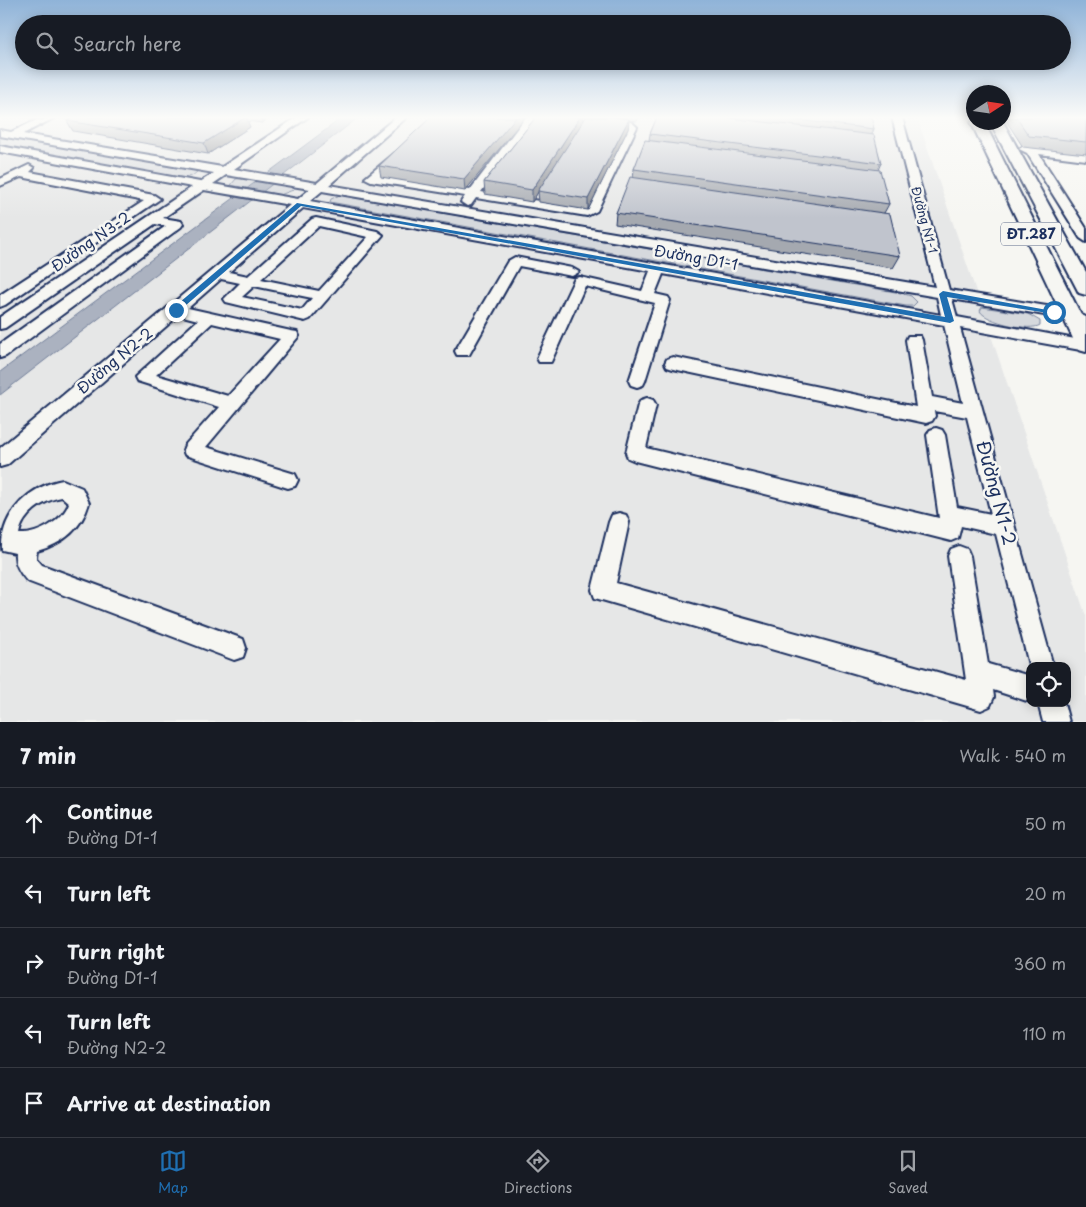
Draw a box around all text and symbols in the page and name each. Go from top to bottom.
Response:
search box [15,15,1071,70]
icon: search [33,29,61,57]
text: Search here [73,29,182,57]
north arrow [966,85,1011,130]
street label: Đường N1-1 [907,184,943,255]
street label: Đường N3-2 [46,205,135,277]
road number: ĐT.287 [1001,222,1061,245]
street label: Đường D1-1 [653,238,740,275]
route end [165,299,188,322]
route start [1043,301,1066,324]
street label: Đường N2-2 [71,321,157,399]
street label: Đường N1-2 [971,437,1024,548]
map controls [1026,662,1071,707]
button: locate [1026,662,1071,707]
text: 7 min [20,739,76,771]
text: Walk · 540 m [960,743,1066,767]
text: Continue [67,797,153,825]
icon: ahead [20,809,48,837]
text: 50 m [1025,811,1066,835]
text: Đường D1-1 [67,825,157,849]
icon: left [20,879,48,907]
text: Turn left [67,879,151,907]
text: 20 m [1025,881,1066,905]
text: Turn right [67,937,165,965]
icon: right [20,949,48,977]
text: 360 m [1014,951,1066,975]
text: Đường D1-1 [67,965,157,989]
text: Turn left [67,1007,151,1035]
icon: left [20,1019,48,1047]
text: 110 m [1023,1021,1066,1045]
text: Đường N2-2 [67,1035,166,1059]
icon: arrive [20,1089,48,1117]
text: Arrive at destination [67,1089,271,1117]
tab: Map [158,1147,188,1198]
tab: Directions [504,1147,572,1198]
tab: Saved [888,1147,928,1198]

